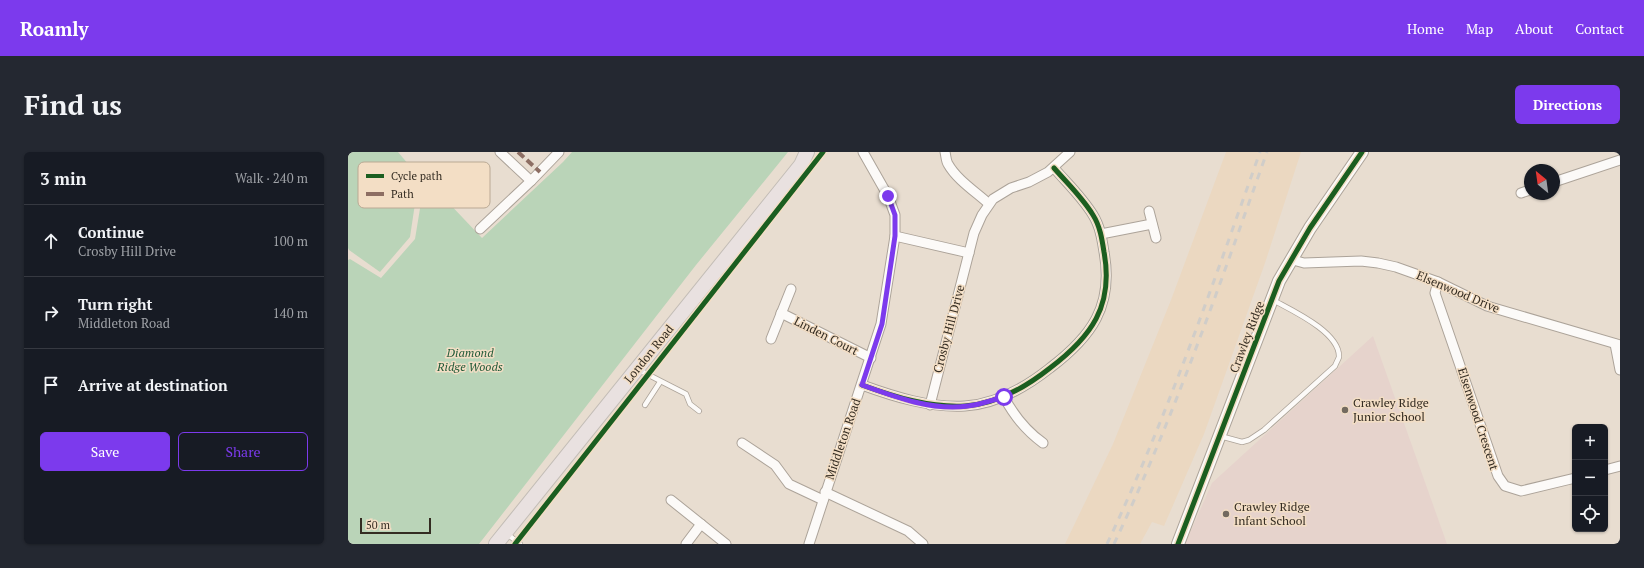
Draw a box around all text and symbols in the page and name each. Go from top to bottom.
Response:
text: Roamly [20,16,89,41]
text: Home [1407,19,1444,38]
text: Map [1466,19,1493,38]
text: About [1515,19,1553,38]
text: Contact [1575,19,1624,38]
button: Directions [1515,85,1620,124]
text: Find us [24,86,122,123]
legend [358,162,490,208]
north arrow [1524,164,1560,200]
text: 3 min [40,167,87,190]
text: Walk · 240 m [235,169,308,187]
text: Cycle path [391,169,443,183]
text: Path [391,187,414,201]
route end [879,187,897,205]
text: Continue [78,222,144,242]
icon: ahead [40,230,62,252]
text: 100 m [273,232,308,250]
text: Crosby Hill Drive [78,242,176,260]
street label: Elsenwood Drive [1414,267,1502,316]
street label: Crosby Hill Drive [930,283,967,375]
text: Turn right [78,294,153,314]
street label: Crawley Ridge [1226,299,1267,375]
icon: right [40,302,62,324]
text: 140 m [273,304,308,322]
street label: Linden Court [792,313,861,358]
text: Middleton Road [78,314,170,332]
street label: London Road [621,321,677,386]
park label: Diamond Ridge Woods [436,345,503,374]
street label: Elsenwood Crescent [1455,366,1502,473]
icon: arrive [40,374,62,396]
text: Arrive at destination [78,375,228,395]
route start [995,388,1013,406]
place label: Crawley Ridge Junior School [1353,395,1429,424]
street label: Middleton Road [822,396,864,481]
marker: Crawley Ridge Junior School [1340,405,1350,415]
map controls [1572,424,1608,532]
button: + [1572,424,1608,460]
button: Save [40,432,170,471]
button: Share [178,432,308,471]
button: − [1572,460,1608,496]
button: locate [1572,496,1608,532]
place label: Crawley Ridge Infant School [1234,499,1310,528]
marker: Crawley Ridge Infant School [1221,509,1231,519]
scale bar [360,516,431,535]
text: 50 m [366,518,390,532]

